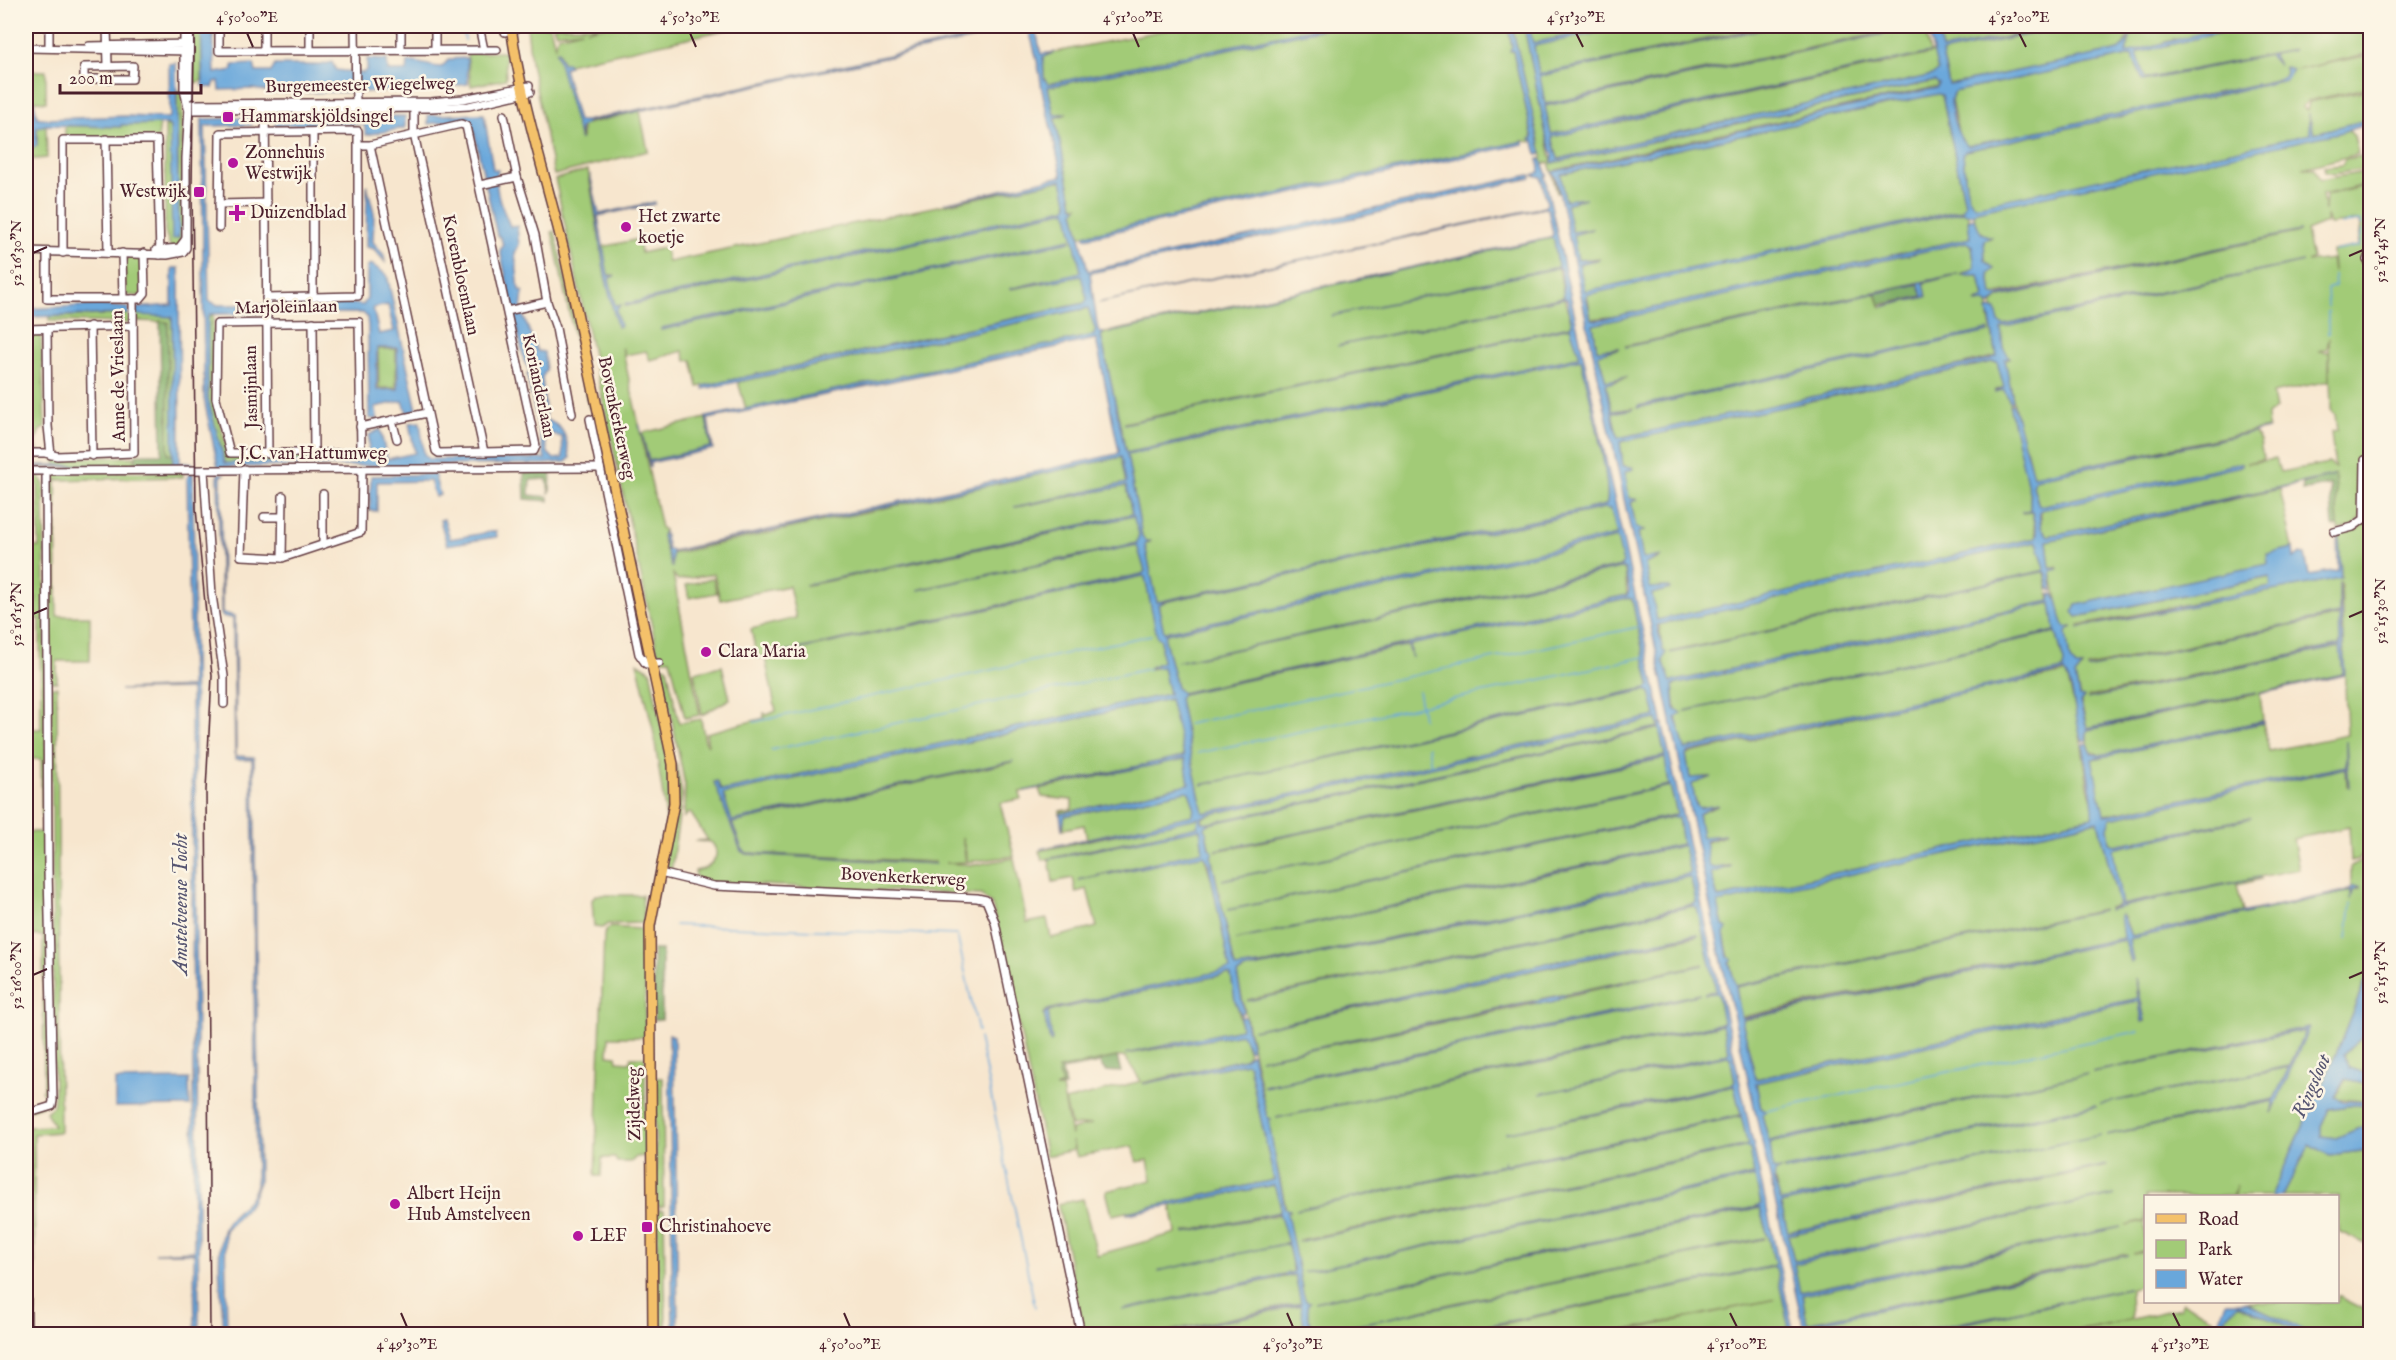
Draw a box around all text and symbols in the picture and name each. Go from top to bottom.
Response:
text: 4°50'00"E [216,8,278,27]
text: 4°50'30"E [660,8,720,27]
text: 4°51'00"E [1103,8,1163,27]
text: 4°51'30"E [1547,8,1605,27]
text: 4°52'00"E [1988,8,2050,27]
scale bar [60,57,201,95]
text: 200 m [69,68,113,91]
street label: Burgemeester Wiegelweg [265,73,455,99]
place label: Hammarskjöldsingel [240,106,394,129]
marker: Hammarskjöldsingel [221,110,235,124]
place label: Zonnehuis Westwijk [245,142,325,186]
marker: Zonnehuis Westwijk [226,156,240,170]
place label: Westwijk [120,181,187,204]
marker: Westwijk [192,185,206,199]
place label: Duizendblad [250,202,347,225]
marker: Duizendblad [228,204,246,222]
place label: Het zwarte koetje [638,206,721,250]
street label: Korenbloemlaan [436,212,484,338]
text: 52°15'45"N [2371,217,2390,283]
text: 52°16'30"N [7,220,26,286]
marker: Het zwarte koetje [619,220,633,234]
street label: Marjoleinlaan [234,296,338,320]
street label: Anne de Vrieslaan [106,309,132,443]
street label: Korianderlaan [516,332,560,441]
street label: Jasmijnlaan [240,345,264,431]
street label: Bovenkerkerweg [592,354,640,482]
street label: J.C. van Hattumweg [237,443,387,466]
text: 52°15'30"N [2371,578,2390,644]
text: 52°16'15"N [7,582,26,646]
place label: Clara Maria [718,641,806,664]
marker: Clara Maria [699,645,713,659]
water label: Amstelveense Tocht [169,832,194,977]
street label: Bovenkerkerweg [840,863,967,893]
text: 52°15'15"N [2371,940,2390,1004]
text: 52°16'00"N [7,941,26,1009]
water label: Ringsloot [2287,1049,2339,1122]
street label: Zijdelweg [623,1067,647,1141]
place label: Albert Heijn Hub Amstelveen [406,1183,531,1227]
legend [2144,1195,2339,1303]
marker: Albert Heijn Hub Amstelveen [388,1197,402,1211]
text: Road [2198,1209,2239,1232]
place label: Christinahoeve [659,1216,771,1239]
marker: Christinahoeve [640,1220,654,1234]
place label: LEF [590,1225,627,1248]
marker: LEF [571,1229,585,1243]
text: Park [2198,1239,2233,1262]
text: Water [2198,1269,2243,1292]
text: 4°49'30"E [377,1335,437,1354]
text: 4°50'00"E [819,1335,881,1354]
text: 4°50'30"E [1263,1335,1323,1354]
text: 4°51'00"E [1707,1335,1767,1354]
text: 4°51'30"E [2151,1335,2209,1354]

